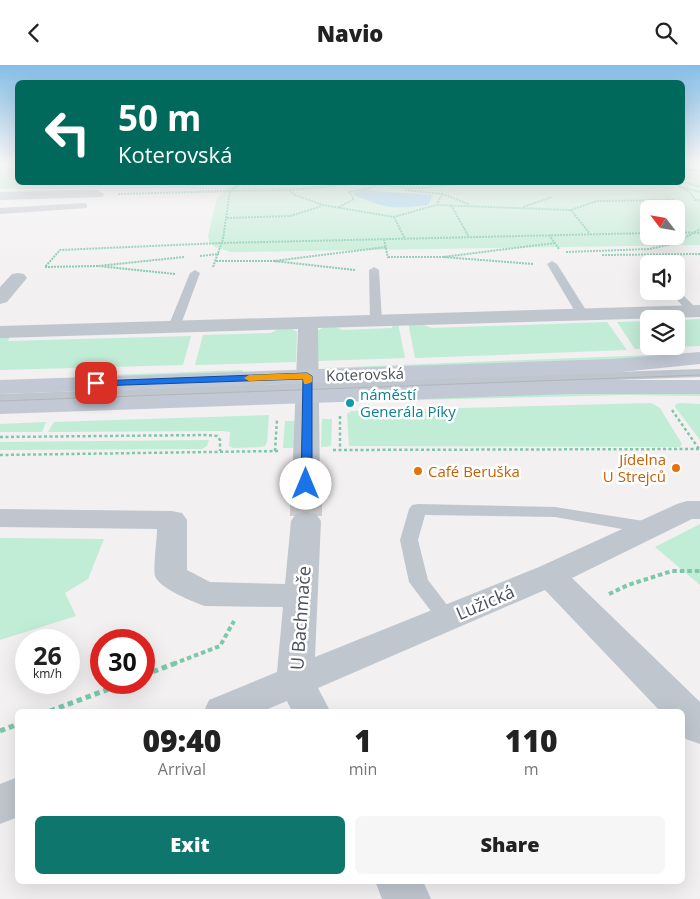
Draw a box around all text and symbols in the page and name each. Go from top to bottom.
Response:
text: Navio [317,18,383,48]
icon: back [20,19,48,47]
icon: search [652,19,680,47]
text: 50 m [118,94,201,141]
icon: left [35,100,100,165]
text: Koterovská [118,139,232,169]
north arrow [640,200,685,245]
map controls [640,200,685,355]
button: sound [640,255,685,300]
button: layers [640,310,685,355]
pin [75,362,117,404]
street label: Koterovská [326,363,404,385]
icon: arrive [82,369,110,397]
place label: náměstí Generála Píky [360,384,456,421]
marker: náměstí Generála Píky [344,397,356,409]
place label: Jídelna U Strejců [603,449,666,486]
position arrow [279,457,331,509]
place label: Café Beruška [428,461,520,481]
marker: Jídelna U Strejců [670,462,682,474]
marker: Café Beruška [412,465,424,477]
street label: U Bachmače [284,565,316,671]
street label: Lužická [452,579,518,625]
speed limit sign: 30 [90,629,155,694]
text: 26 [33,638,62,672]
text: km/h [33,665,62,682]
text: 09:40 [142,720,221,761]
text: 1 [354,720,372,761]
text: 110 [505,720,558,761]
text: Arrival [158,758,206,780]
text: min [349,758,377,780]
text: m [524,758,539,780]
button: Exit [35,816,345,874]
button: Share [355,816,665,874]

